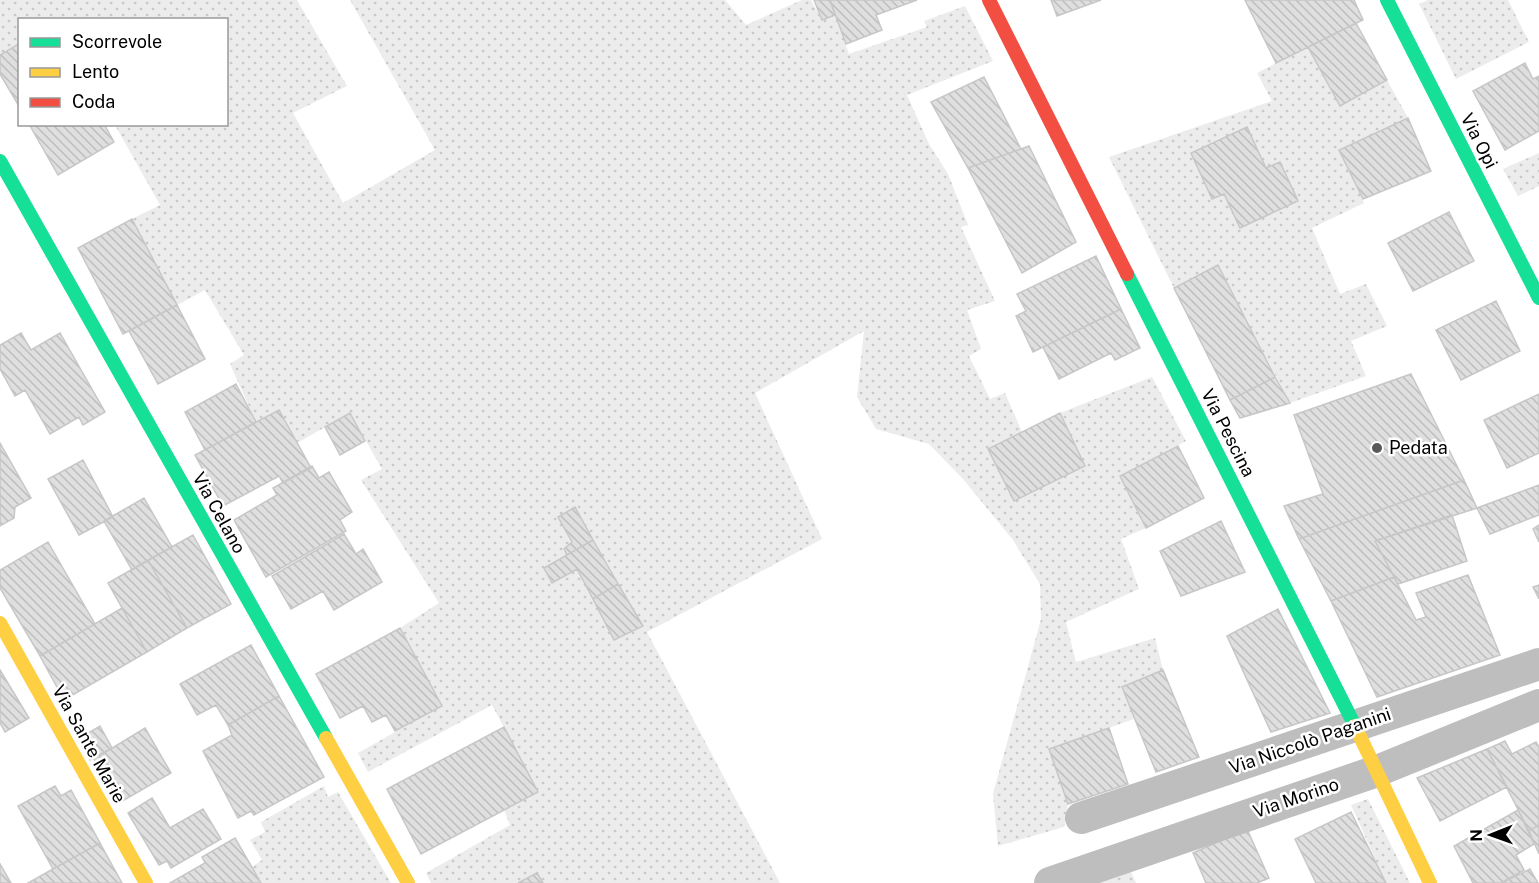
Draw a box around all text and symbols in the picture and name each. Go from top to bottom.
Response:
legend [18,18,228,126]
text: Scorrevole [72,31,162,52]
text: Lento [72,61,119,82]
text: Coda [72,91,115,112]
street label: Via Opi [1457,110,1502,172]
street label: Via Pescina [1197,385,1260,480]
place label: Pedata [1389,437,1448,458]
marker: Pedata [1370,441,1384,455]
street label: Via Celano [189,469,250,557]
street label: Via Sante Marie [48,681,131,806]
street label: Via Niccolò Paganini [1226,703,1394,778]
street label: Via Morino [1250,773,1341,822]
north arrow [1461,805,1521,865]
text: N [1467,829,1486,842]

